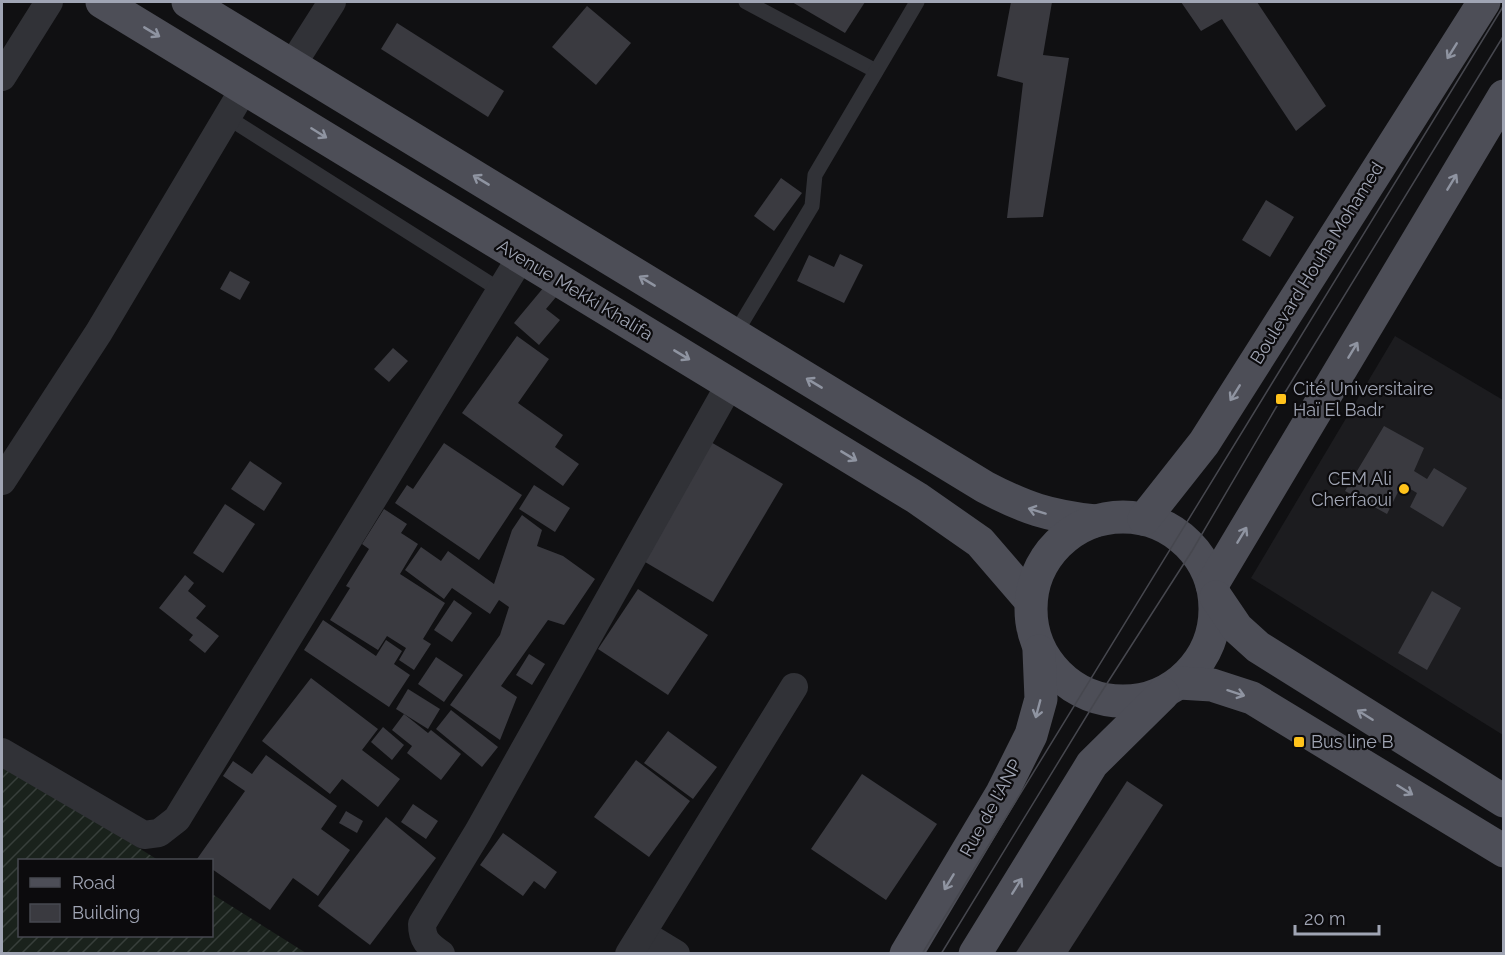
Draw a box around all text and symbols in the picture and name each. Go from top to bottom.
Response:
one-way arrow [143,26,160,38]
one-way arrow [1446,42,1458,59]
one-way arrow [310,127,327,139]
street label: Boulevard Houha Mohamed [1246,158,1387,368]
one-way arrow [473,173,490,185]
one-way arrow [1447,174,1459,191]
street label: Avenue Mekki Khalifa [494,235,657,344]
one-way arrow [639,275,656,287]
one-way arrow [1347,342,1359,359]
one-way arrow [673,349,690,361]
one-way arrow [806,376,823,388]
place label: Cité Universitaire Haï El Badr [1293,378,1434,420]
one-way arrow [1229,384,1241,401]
marker: Cité Universitaire Haï El Badr [1274,392,1288,406]
one-way arrow [840,451,857,463]
place label: CEM Ali Cherfaoui [1311,468,1392,510]
marker: CEM Ali Cherfaoui [1397,482,1411,496]
one-way arrow [1028,505,1047,516]
one-way arrow [1236,527,1248,544]
one-way arrow [1226,689,1245,700]
one-way arrow [1032,700,1044,719]
one-way arrow [1357,708,1374,720]
place label: Bus line B [1311,731,1393,752]
marker: Bus line B [1292,735,1306,749]
street label: Rue de l'ANP [955,755,1026,860]
one-way arrow [1396,785,1413,797]
legend [18,859,213,937]
text: Road [72,872,115,893]
one-way arrow [943,873,955,890]
one-way arrow [1011,878,1023,895]
scale bar [1295,898,1379,936]
text: Building [72,902,140,923]
text: 20 m [1304,908,1346,929]

